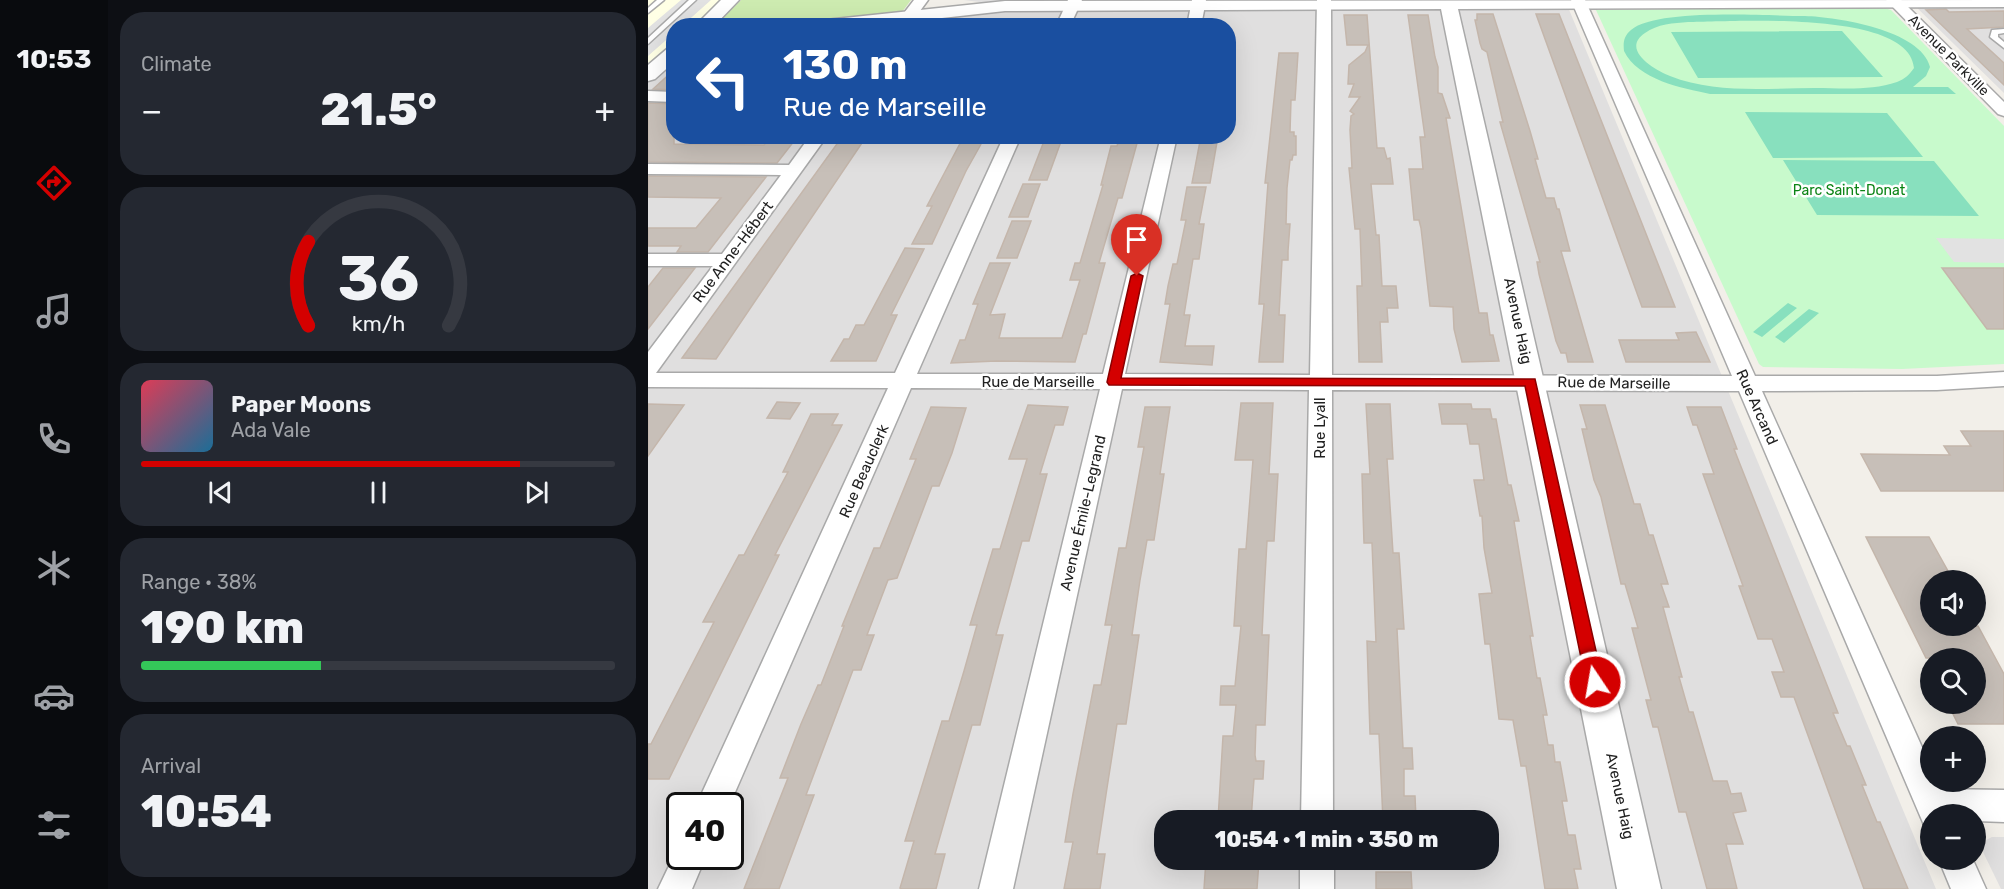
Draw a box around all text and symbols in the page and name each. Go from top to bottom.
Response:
street label: Avenue Parkville [1905,11,1993,99]
text: 130 m [783,40,908,90]
icon: left [684,42,762,120]
text: 10:53 [17,43,91,75]
text: Climate [141,52,212,76]
text: 21.5° [320,83,437,136]
text: − [141,91,162,130]
text: + [594,91,615,130]
text: Rue de Marseille [783,91,987,123]
icon: directions [33,162,75,204]
park label: Parc Saint-Donat [1793,182,1906,199]
street label: Rue Anne-Hébert [689,198,777,306]
pin [1111,214,1162,276]
icon: arrive [1120,223,1153,256]
text: 36 [337,242,419,316]
street label: Avenue Haig [1500,276,1536,366]
icon: music [33,290,75,332]
text: km/h [351,312,405,337]
street label: Rue Arcand [1732,366,1782,448]
street label: Rue de Marseille [981,373,1095,391]
street label: Rue de Marseille [1557,373,1671,393]
text: Paper Moons [231,391,371,418]
street label: Rue Lyall [1311,397,1329,459]
icon: phone [33,418,75,460]
text: Ada Vale [231,418,311,442]
street label: Rue Beauclerk [835,421,893,521]
street label: Avenue Émile-Legrand [1056,434,1110,592]
icon: previous [204,476,237,509]
icon: pause [362,476,395,509]
icon: next [520,476,553,509]
icon: climate [33,547,75,589]
text: Range · 38% [141,570,257,594]
map controls [1920,570,1986,870]
button: sound [1920,570,1986,636]
text: 190 km [141,601,304,654]
button: search [1920,648,1986,714]
position arrow [1563,650,1627,714]
icon: car [33,675,75,717]
button: + [1920,726,1986,792]
street label: Avenue Haig [1602,751,1638,841]
text: Arrival [141,754,201,778]
text: 10:54 [141,785,272,838]
speed limit sign: 40 [666,792,744,870]
icon: filters [33,804,75,846]
button: − [1920,804,1986,870]
text: 10:54 · 1 min · 350 m [1215,826,1438,853]

